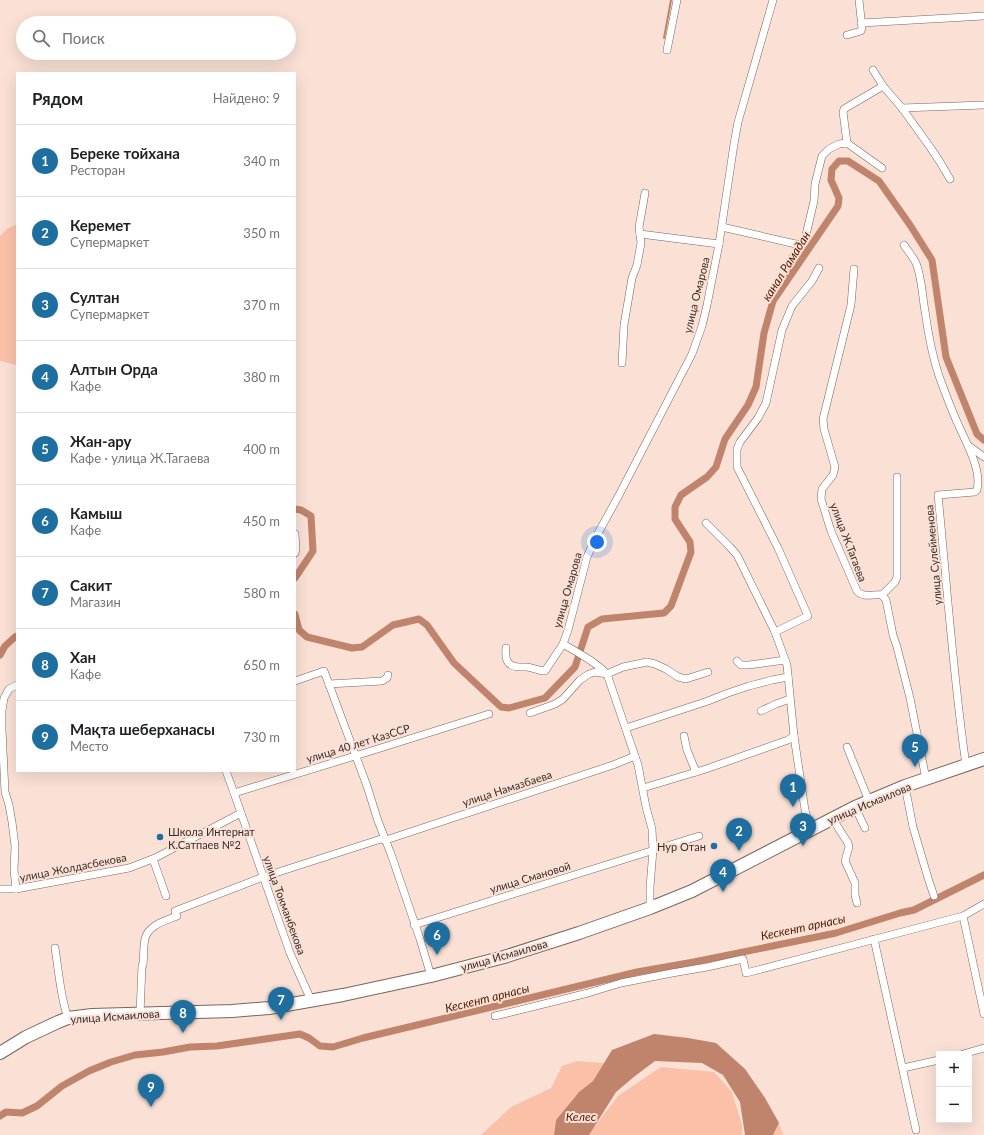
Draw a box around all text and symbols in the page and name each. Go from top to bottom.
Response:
search box [16,16,296,60]
icon: search [30,27,52,49]
text: Поиск [62,29,105,47]
text: Рядом [32,88,83,109]
text: Найдено: 9 [213,90,280,106]
text: Береке тойхана [70,144,180,162]
text: 1 [41,153,49,169]
text: 340 m [243,153,280,169]
text: Ресторан [70,162,125,178]
text: Керемет [70,216,131,234]
text: 2 [41,225,49,241]
text: 350 m [243,225,280,241]
water label: канал Рамадан [759,228,813,304]
text: Супермаркет [70,234,149,250]
street label: улица Омарова [680,256,712,334]
text: Султан [70,288,120,306]
text: 3 [41,297,49,313]
text: 370 m [243,297,280,313]
text: Супермаркет [70,306,149,322]
text: Алтын Орда [70,360,158,378]
text: 4 [41,369,49,385]
text: 380 m [243,369,280,385]
text: Кафе [70,378,101,394]
text: Жан-ару [70,432,131,450]
text: 5 [41,441,49,457]
text: 400 m [243,441,280,457]
text: Кафе · улица Ж.Тагаева [70,450,210,466]
street label: улица Ж.Тагаева [828,501,870,583]
text: Камыш [70,504,122,522]
street label: улица Сулейменова [922,504,944,606]
text: 6 [41,513,49,529]
text: 450 m [243,513,280,529]
text: Кафе [70,522,101,538]
your location [587,532,607,552]
street label: улица Омарова [550,551,584,629]
text: Сакит [70,576,112,594]
text: 7 [41,585,49,601]
text: 580 m [243,585,280,601]
text: Магазин [70,594,121,610]
text: Хан [70,648,96,666]
text: 8 [41,657,49,673]
text: 650 m [243,657,280,673]
text: Кафе [70,666,101,682]
text: Мақта шеберханасы [70,720,215,738]
street label: улица 40 лет КазССР [305,721,412,765]
text: 9 [41,729,49,745]
text: 730 m [243,729,280,745]
pin: 5 [902,734,928,767]
text: Место [70,738,109,754]
street label: улица Намазбаева [461,767,553,809]
pin: 1 [780,774,806,807]
street label: улица Исмаилова [825,780,913,826]
pin: 3 [790,813,816,846]
pin: 2 [726,818,752,851]
place label: Школа Интернат К.Сатпаев №2 [168,825,255,851]
marker: Школа Интернат К.Сатпаев №2 [155,832,165,842]
place label: Нур Отан [657,840,706,853]
marker: Нур Отан [709,841,719,851]
street label: улица Жолдасбекова [18,850,128,884]
street label: улица Токманбекова [261,854,309,956]
street label: улица Смановой [488,859,572,895]
pin: 4 [710,859,736,892]
water label: Кескент арнасы [759,911,847,943]
pin: 6 [424,922,450,955]
street label: улица Исмаилова [459,936,549,974]
water label: Кескент арнасы [443,980,531,1016]
pin: 7 [268,987,294,1020]
pin: 8 [170,1000,196,1033]
street label: улица Исмаилова [70,1006,160,1026]
map controls [936,1051,972,1123]
button: + [936,1051,972,1087]
pin: 9 [138,1074,164,1107]
button: − [936,1087,972,1123]
water label: Келес [566,1109,597,1124]

